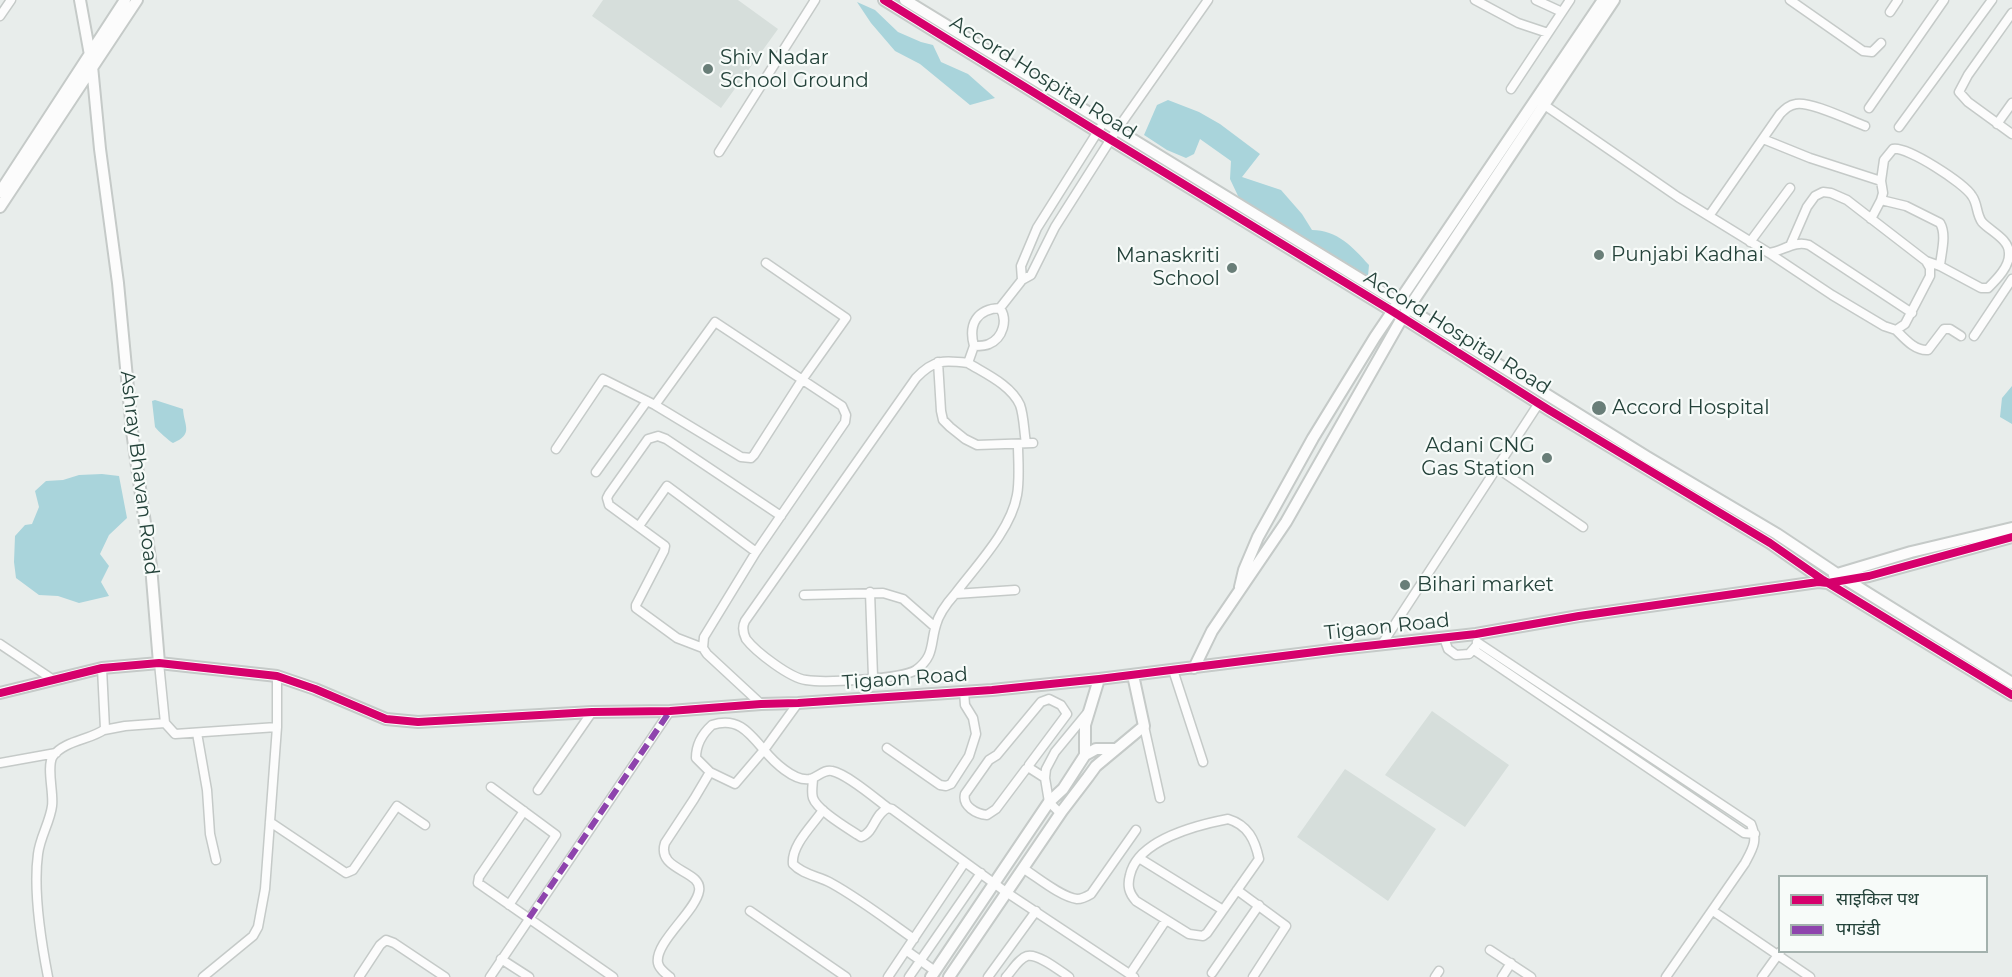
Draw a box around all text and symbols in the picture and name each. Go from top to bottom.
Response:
street label: Accord Hospital Road [945,11,1141,145]
place label: Shiv Nadar School Ground [720,46,869,93]
marker: Shiv Nadar School Ground [701,62,715,76]
place label: Punjabi Kadhai [1611,243,1764,267]
place label: Manaskriti School [1116,244,1220,291]
marker: Punjabi Kadhai [1592,248,1606,262]
marker: Manaskriti School [1225,261,1239,275]
street label: Accord Hospital Road [1359,266,1555,400]
street label: Ashray Bhavan Road [115,369,163,577]
place label: Accord Hospital [1612,396,1770,420]
marker: Accord Hospital [1590,399,1608,417]
place label: Adani CNG Gas Station [1421,434,1535,481]
marker: Adani CNG Gas Station [1540,451,1554,465]
place label: Bihari market [1417,573,1554,597]
marker: Bihari market [1398,578,1412,592]
street label: Tigaon Road [1323,608,1451,646]
street label: Tigaon Road [841,663,969,695]
legend [1778,875,1988,953]
text: साइकिल पथ [1836,888,1919,910]
text: पगडंडी [1836,918,1880,940]

